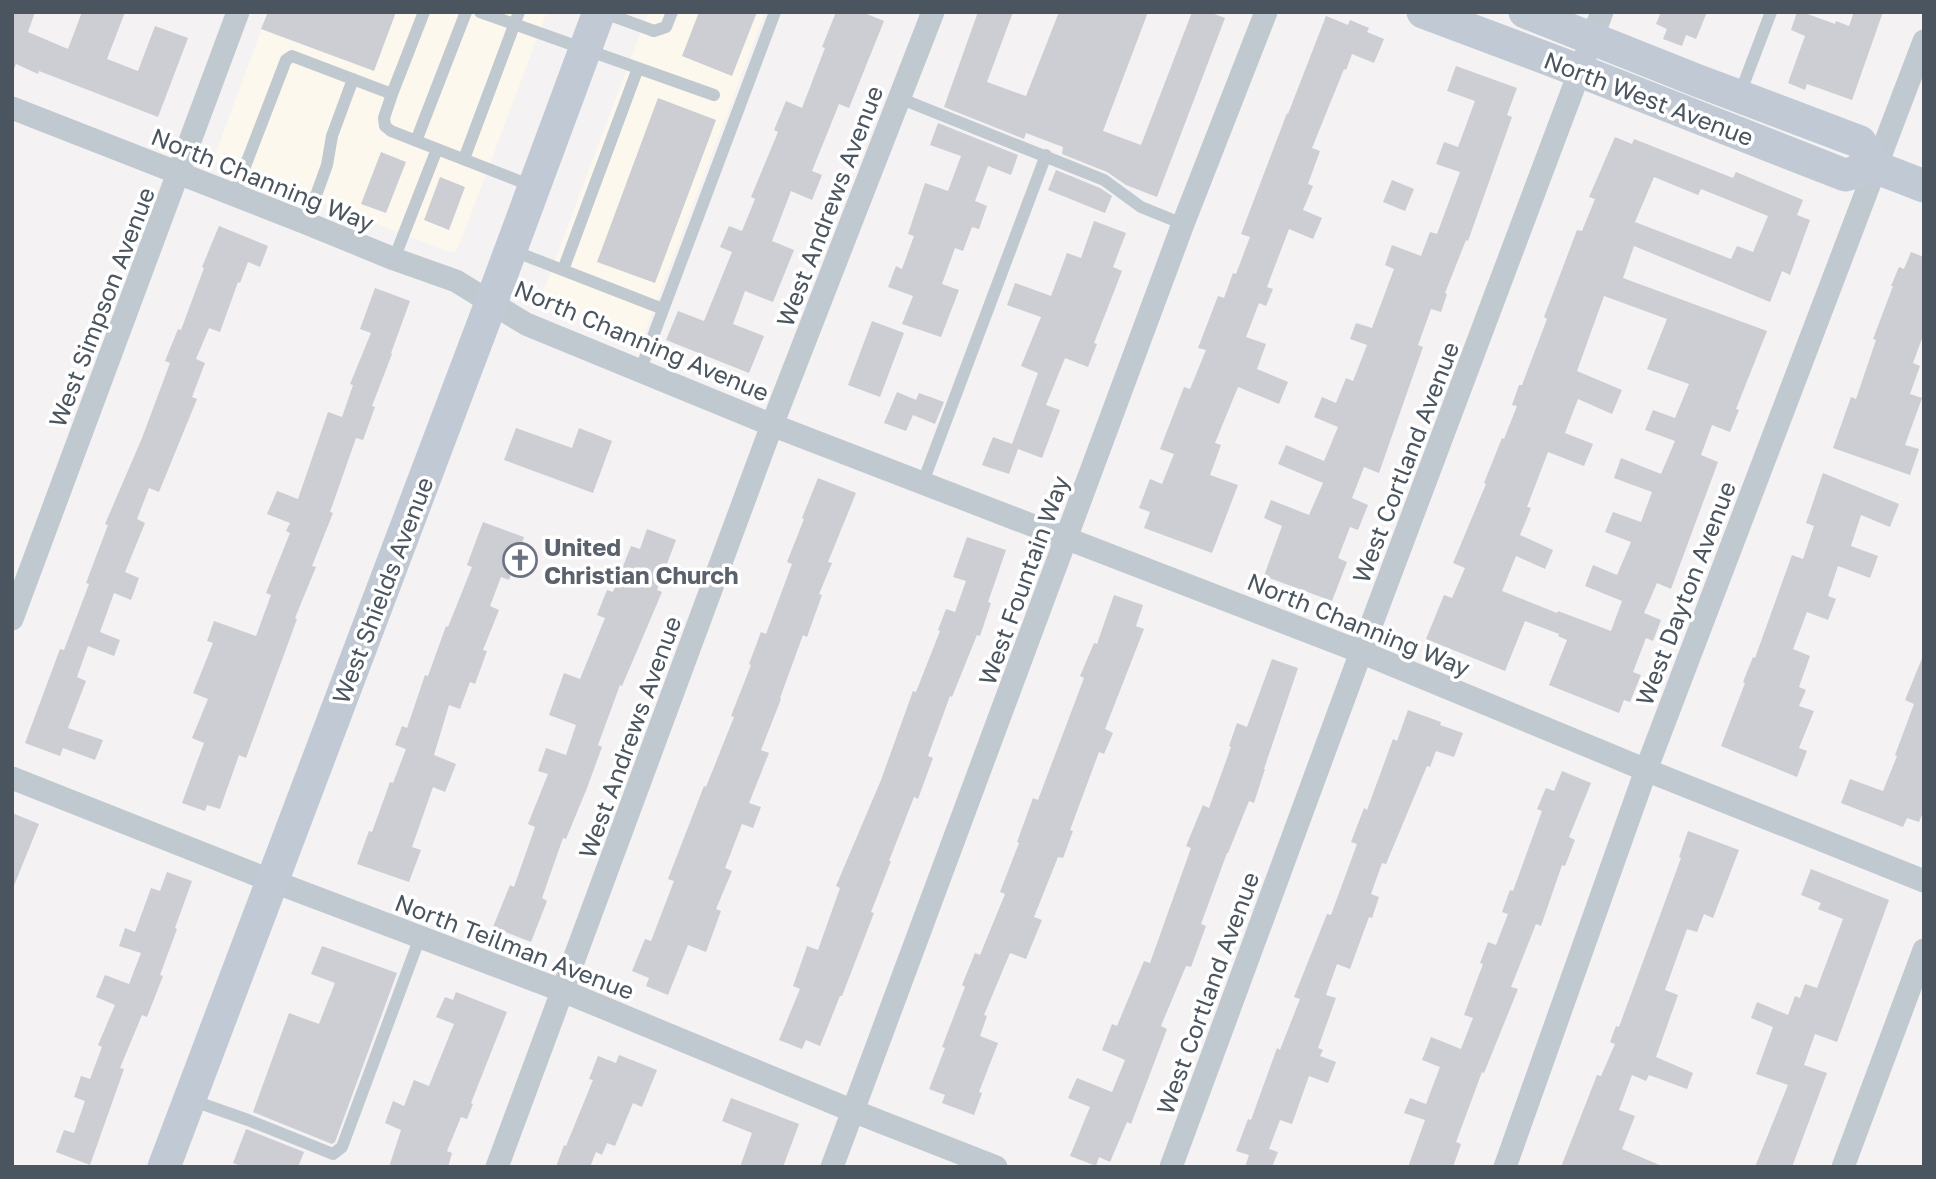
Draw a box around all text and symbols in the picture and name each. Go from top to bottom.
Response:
street label: North West Avenue [1540,45,1758,151]
street label: West Andrews Avenue [770,81,888,331]
street label: North Channing Way [147,121,379,237]
street label: West Simpson Avenue [42,183,160,431]
street label: North Channing Avenue [510,273,774,407]
street label: West Cortland Avenue [1346,337,1464,587]
street label: West Fountain Way [972,471,1074,689]
street label: West Shields Avenue [325,473,439,707]
street label: West Dayton Avenue [1629,477,1741,709]
place label: United Christian Church [544,532,739,589]
church icon: United Christian Church [501,541,539,579]
street label: North Channing Way [1243,566,1475,682]
street label: West Andrews Avenue [572,612,686,862]
street label: West Cortland Avenue [1150,868,1264,1118]
street label: North Teilman Avenue [391,887,639,1005]

